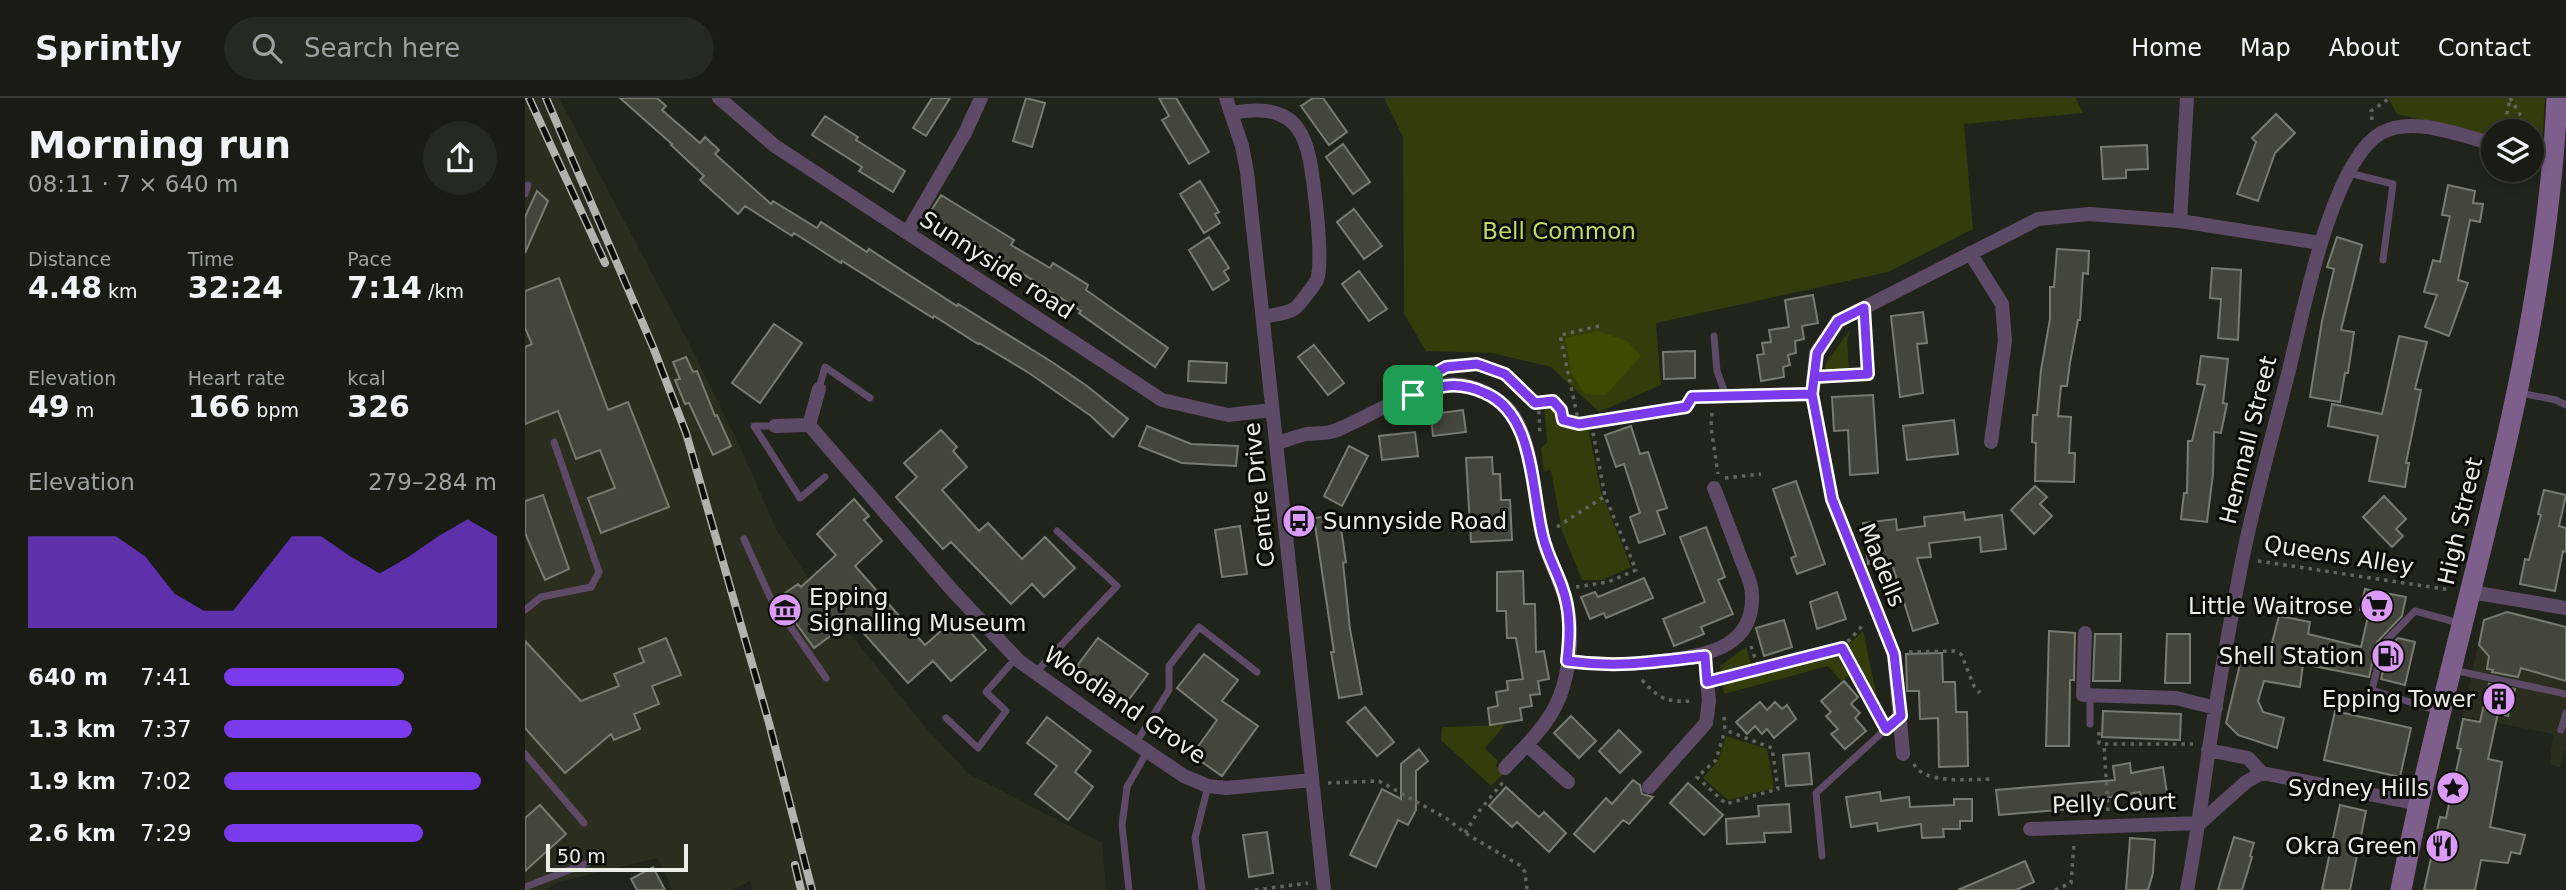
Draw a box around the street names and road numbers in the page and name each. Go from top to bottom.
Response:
street label: Sunnyside road [915,206,1079,324]
street label: Hemnall Street [2215,353,2281,527]
street label: Centre Drive [1238,421,1280,569]
street label: High Street [2433,455,2487,587]
street label: Madells [1854,520,1910,610]
street label: Queens Alley [2262,530,2416,580]
street label: Woodland Grove [1039,641,1211,769]
street label: Pelly Court [2052,788,2176,818]

